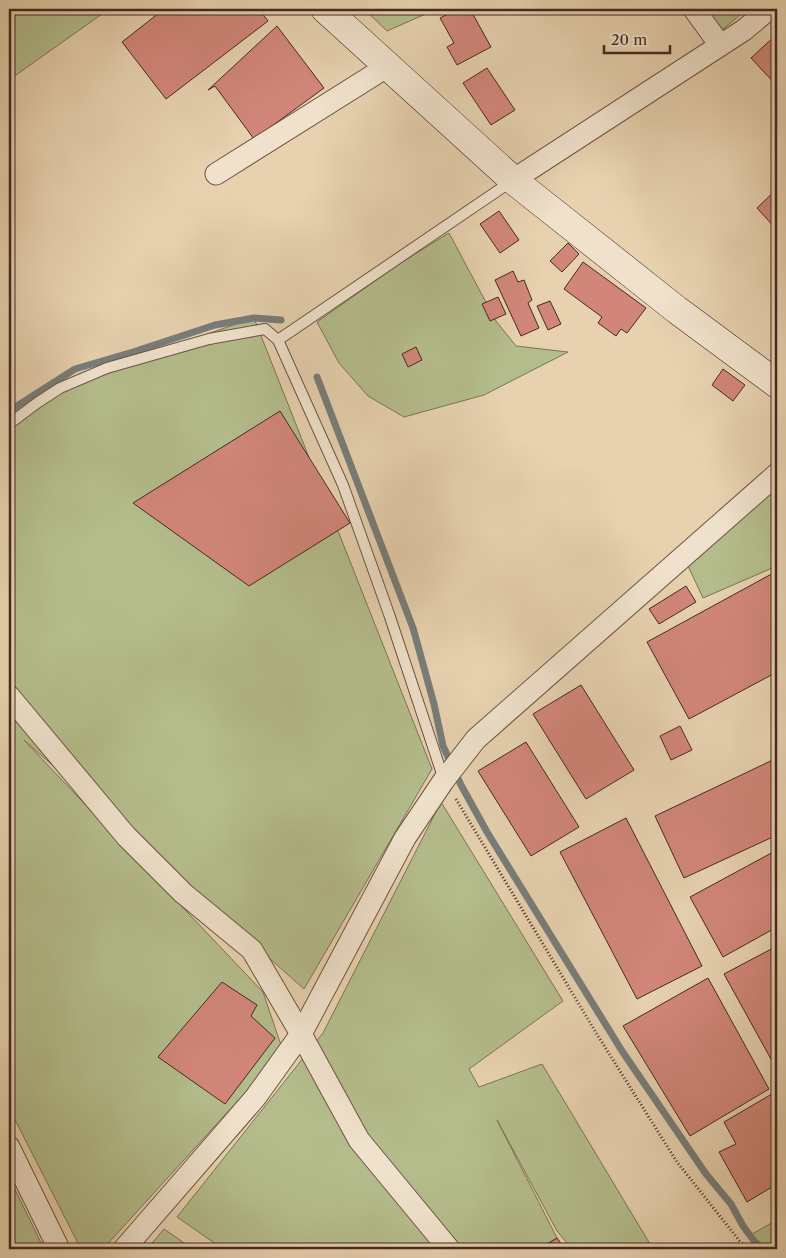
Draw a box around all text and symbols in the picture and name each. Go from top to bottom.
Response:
scale bar [604,22,670,54]
text: 20 m [611,30,647,49]

